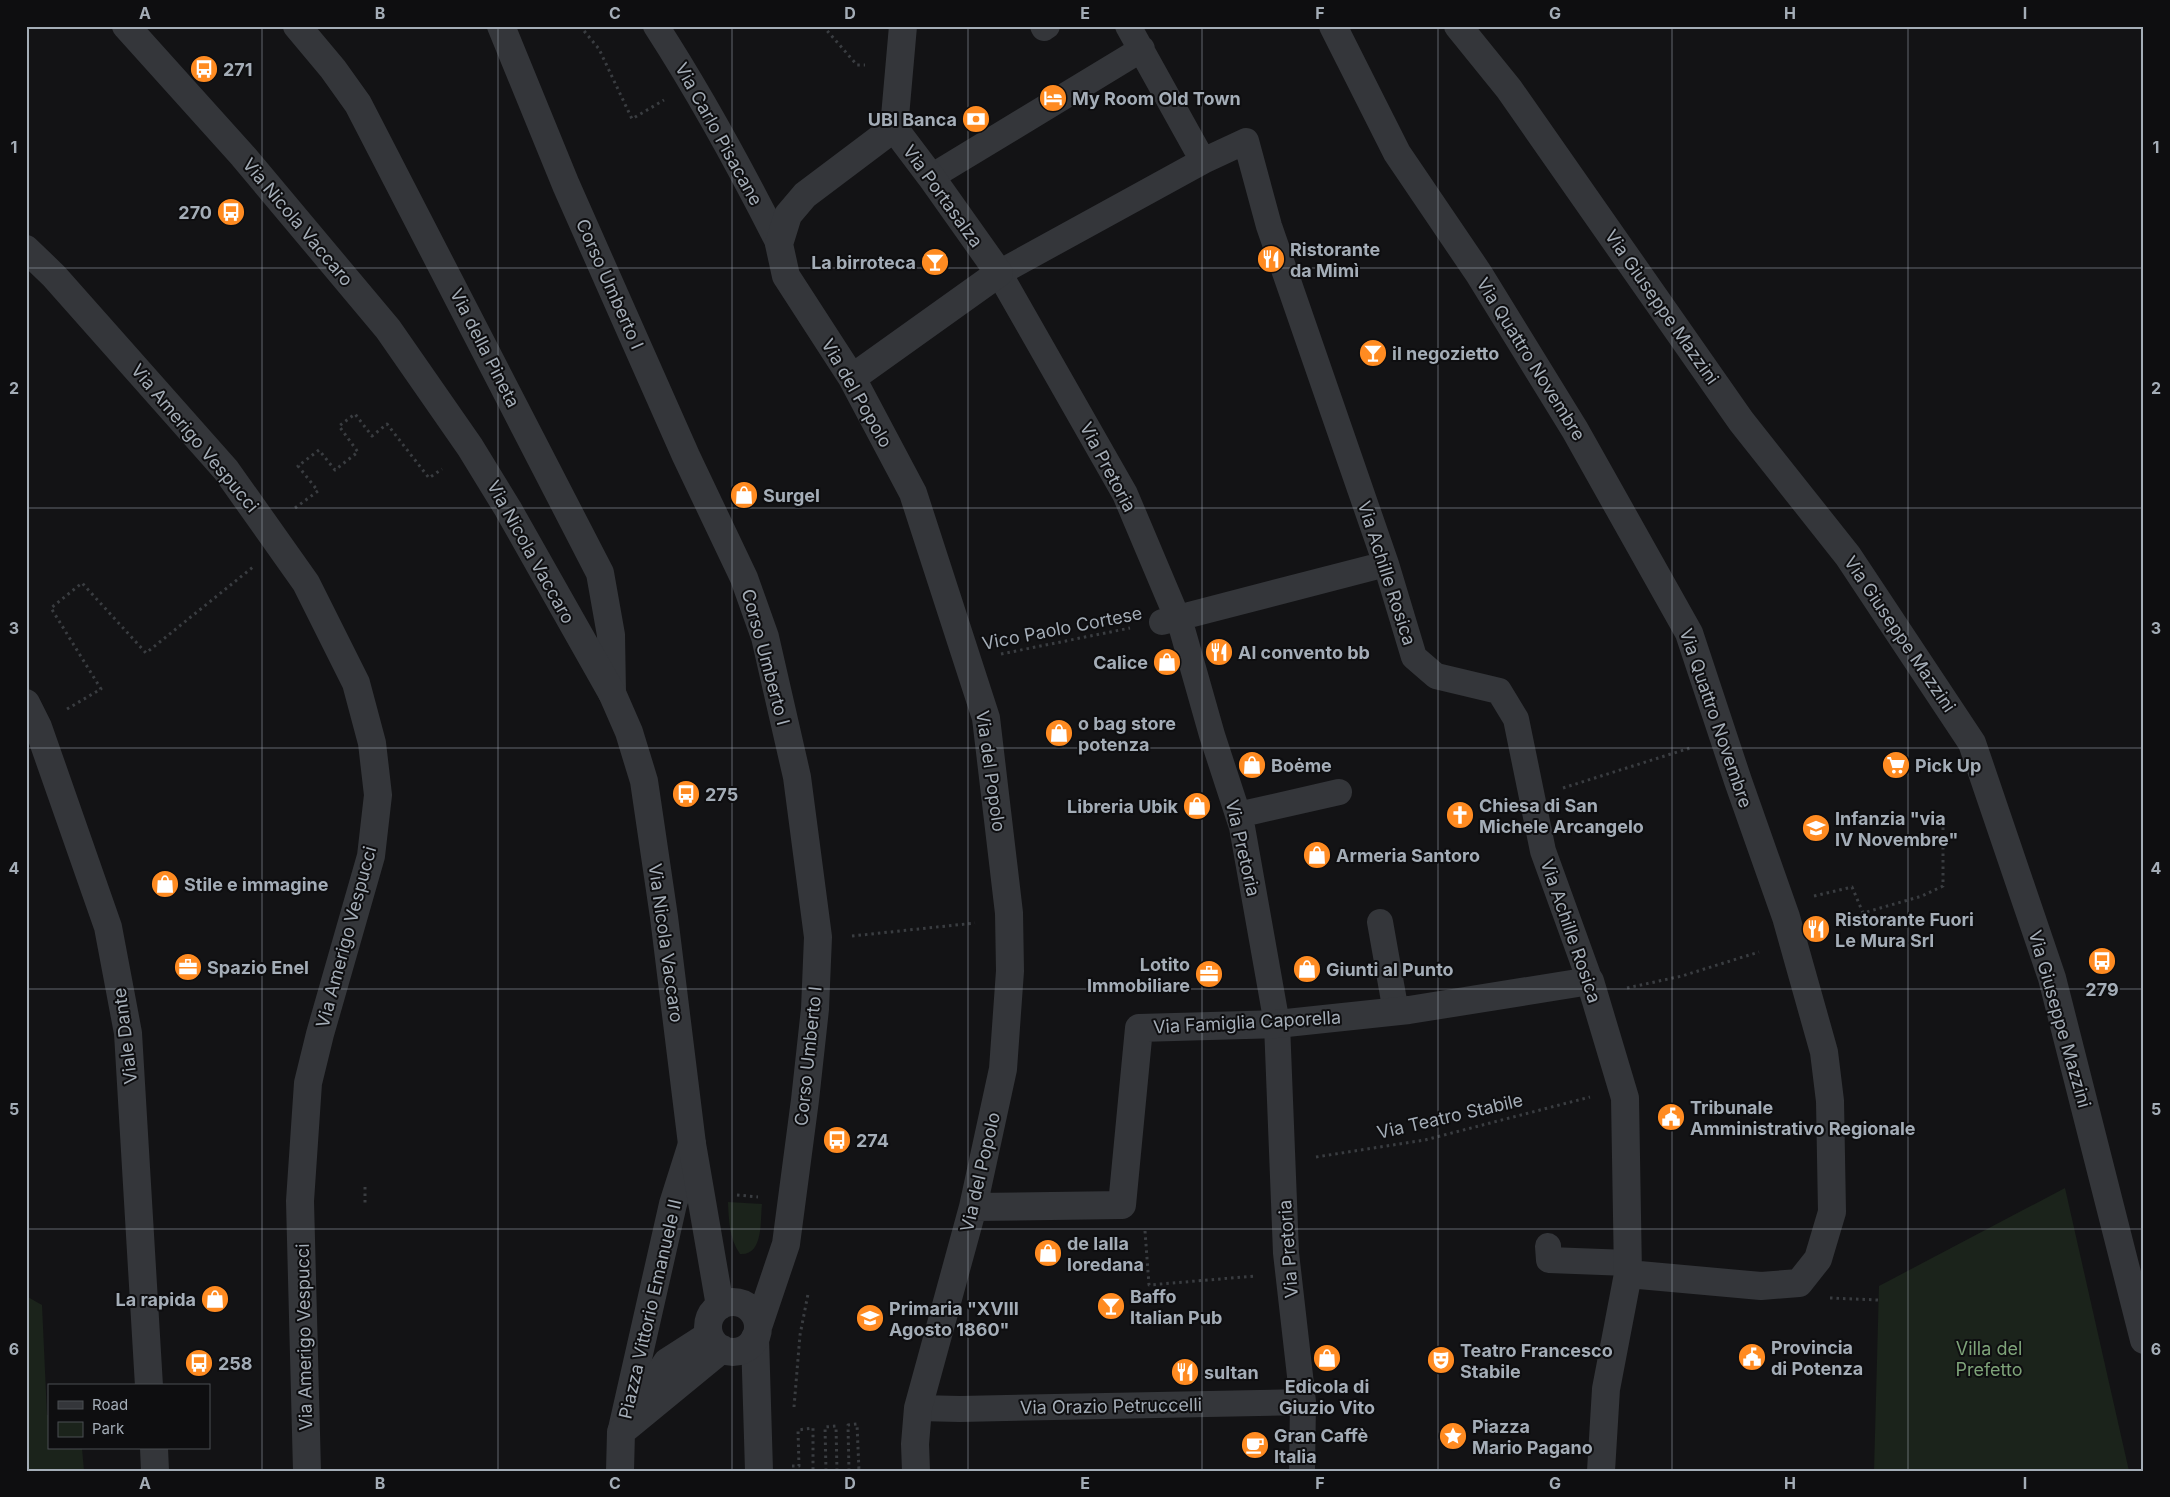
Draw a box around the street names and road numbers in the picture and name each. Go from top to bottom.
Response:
street label: Via Carlo Pisacane [671,59,767,209]
street label: Via Portasalza [899,141,987,251]
street label: Via Nicola Vaccaro [238,154,358,290]
street label: Corso Umberto I [572,216,648,352]
street label: Via Giuseppe Mazzini [1601,226,1723,388]
street label: Via Quattro Novembre [1472,274,1590,444]
street label: Via della Pineta [446,285,524,411]
street label: Via del Popolo [817,335,897,451]
street label: Via Amerigo Vespucci [127,360,263,516]
street label: Via Pretoria [1076,419,1140,515]
street label: Via Nicola Vaccaro [483,477,579,627]
street label: Via Achille Rosica [1354,498,1420,648]
street label: Via Giuseppe Mazzini [1840,552,1960,716]
street label: Corso Umberto I [738,587,794,727]
street label: Vico Paolo Cortese [980,602,1144,654]
street label: Via Quattro Novembre [1675,626,1757,810]
street label: Via del Popolo [972,709,1010,833]
street label: Via Pretoria [1222,798,1264,898]
street label: Via Amerigo Vespucci [312,844,380,1030]
street label: Via Achille Rosica [1537,856,1605,1006]
street label: Via Nicola Vaccaro [644,862,688,1024]
street label: Via Giuseppe Mazzini [2025,928,2095,1110]
street label: Corso Umberto I [790,985,826,1127]
street label: Viale Dante [109,987,141,1085]
street label: Via Famiglia Caporella [1152,1007,1342,1037]
street label: Via Teatro Stabile [1375,1089,1525,1143]
street label: Via del Popolo [956,1110,1004,1234]
street label: Piazza Vittorio Emanuele II [614,1197,686,1421]
street label: Via Pretoria [1274,1199,1302,1299]
street label: Via Amerigo Vespucci [292,1243,316,1431]
street label: Via Orazio Petruccelli [1020,1394,1202,1418]

